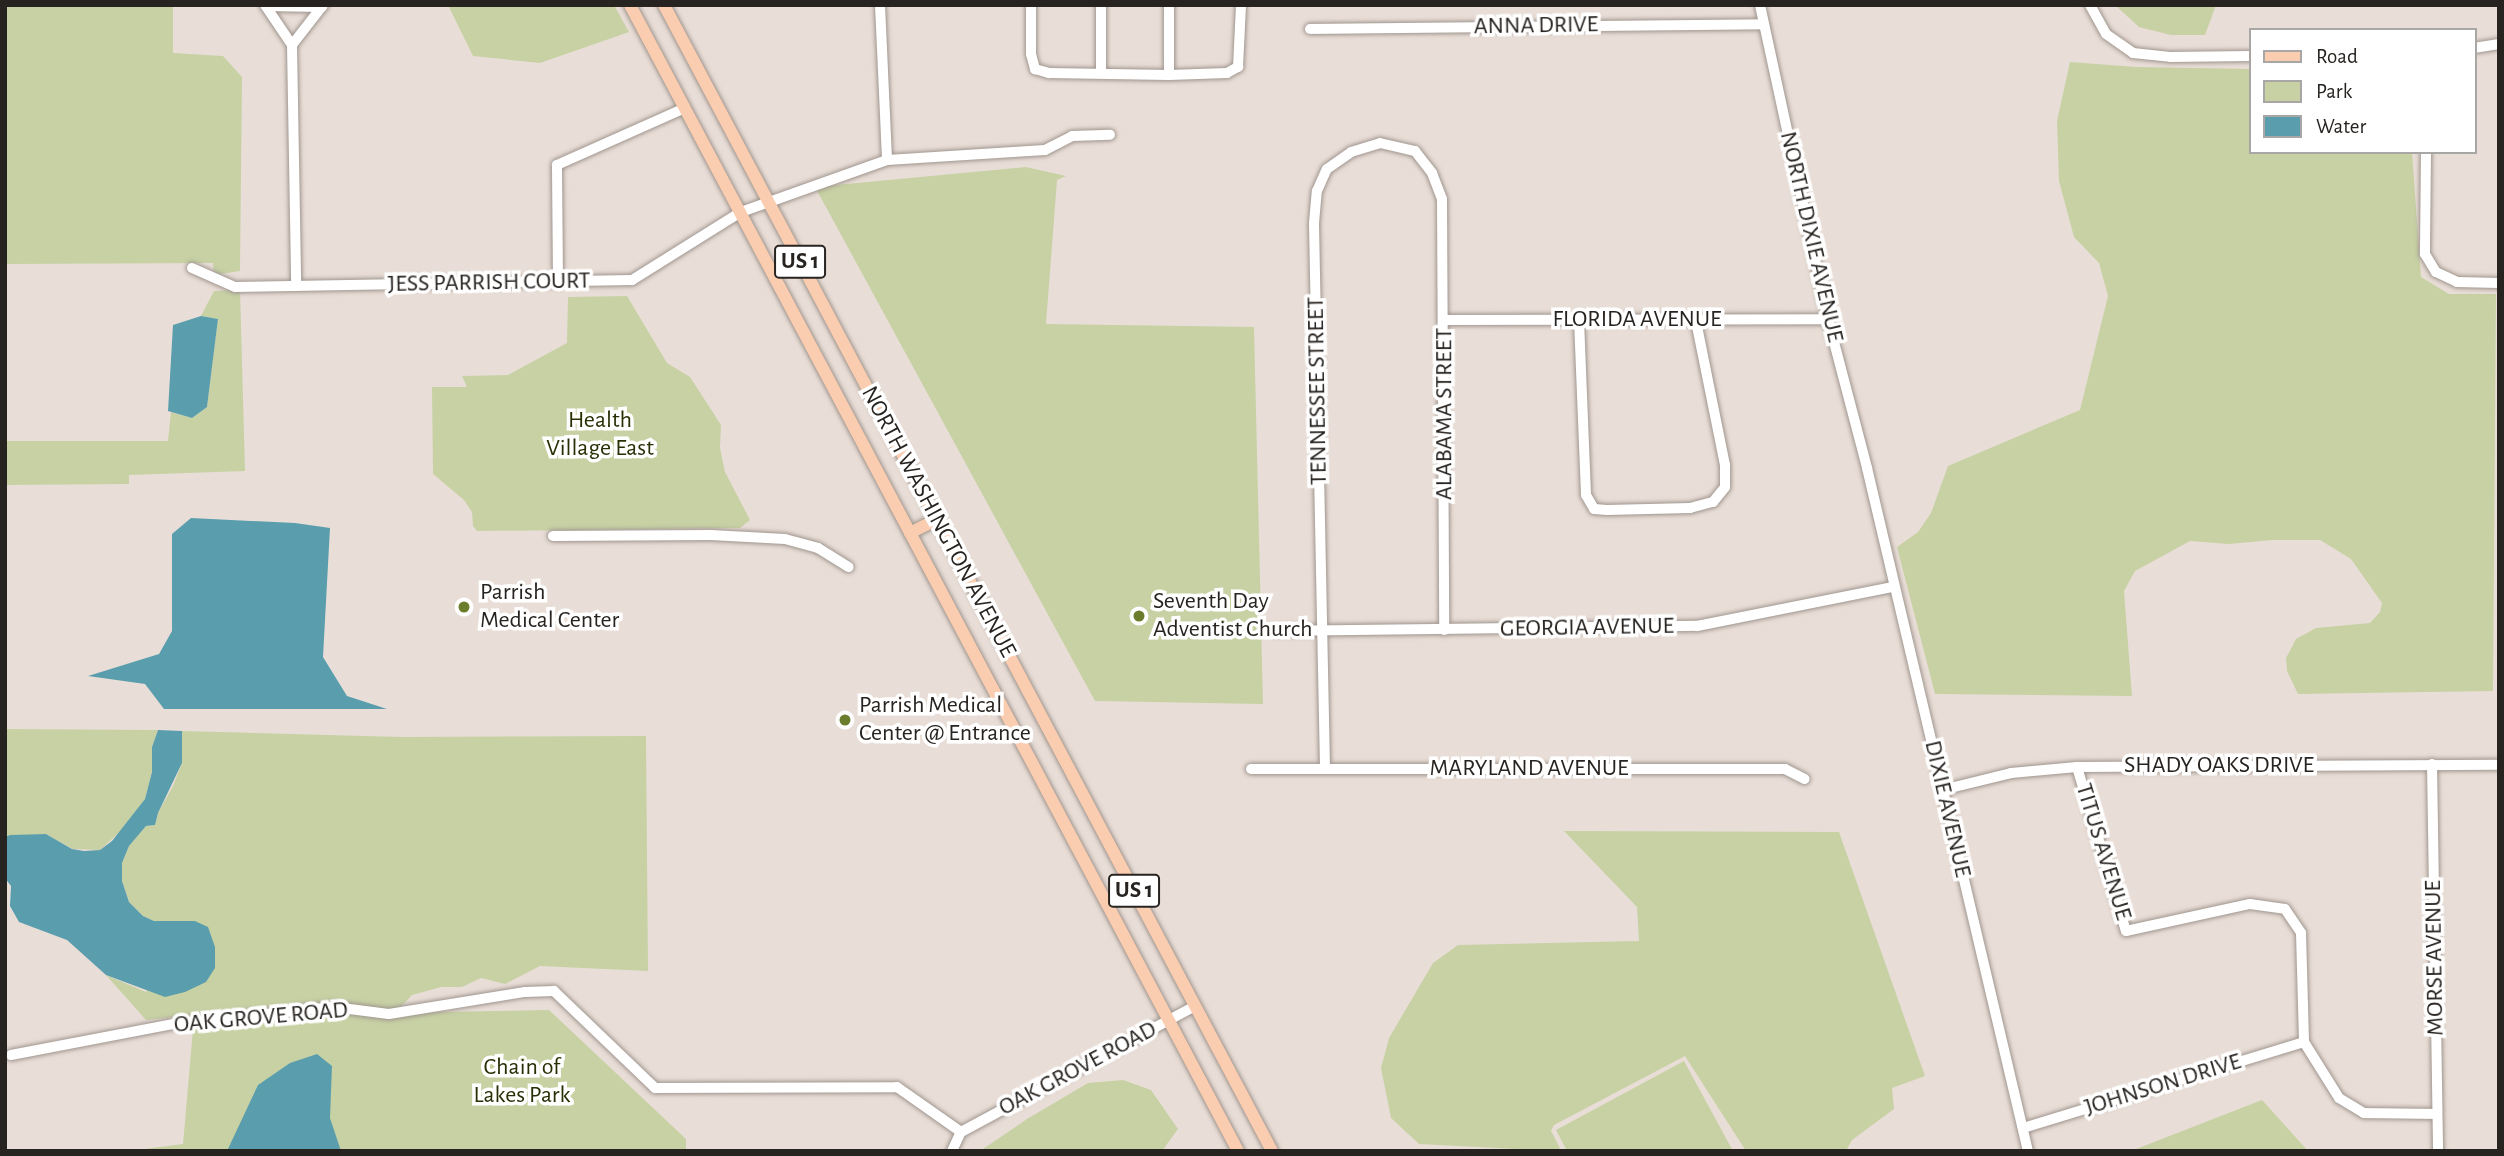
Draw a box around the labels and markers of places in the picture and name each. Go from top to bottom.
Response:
place label: Parrish Medical Center [480,579,619,635]
place label: Seventh Day Adventist Church [1153,588,1312,644]
marker: Parrish Medical Center [454,597,474,617]
marker: Seventh Day Adventist Church [1131,608,1147,624]
place label: Parrish Medical Center @ Entrance [859,692,1031,748]
marker: Parrish Medical Center @ Entrance [837,712,853,728]

